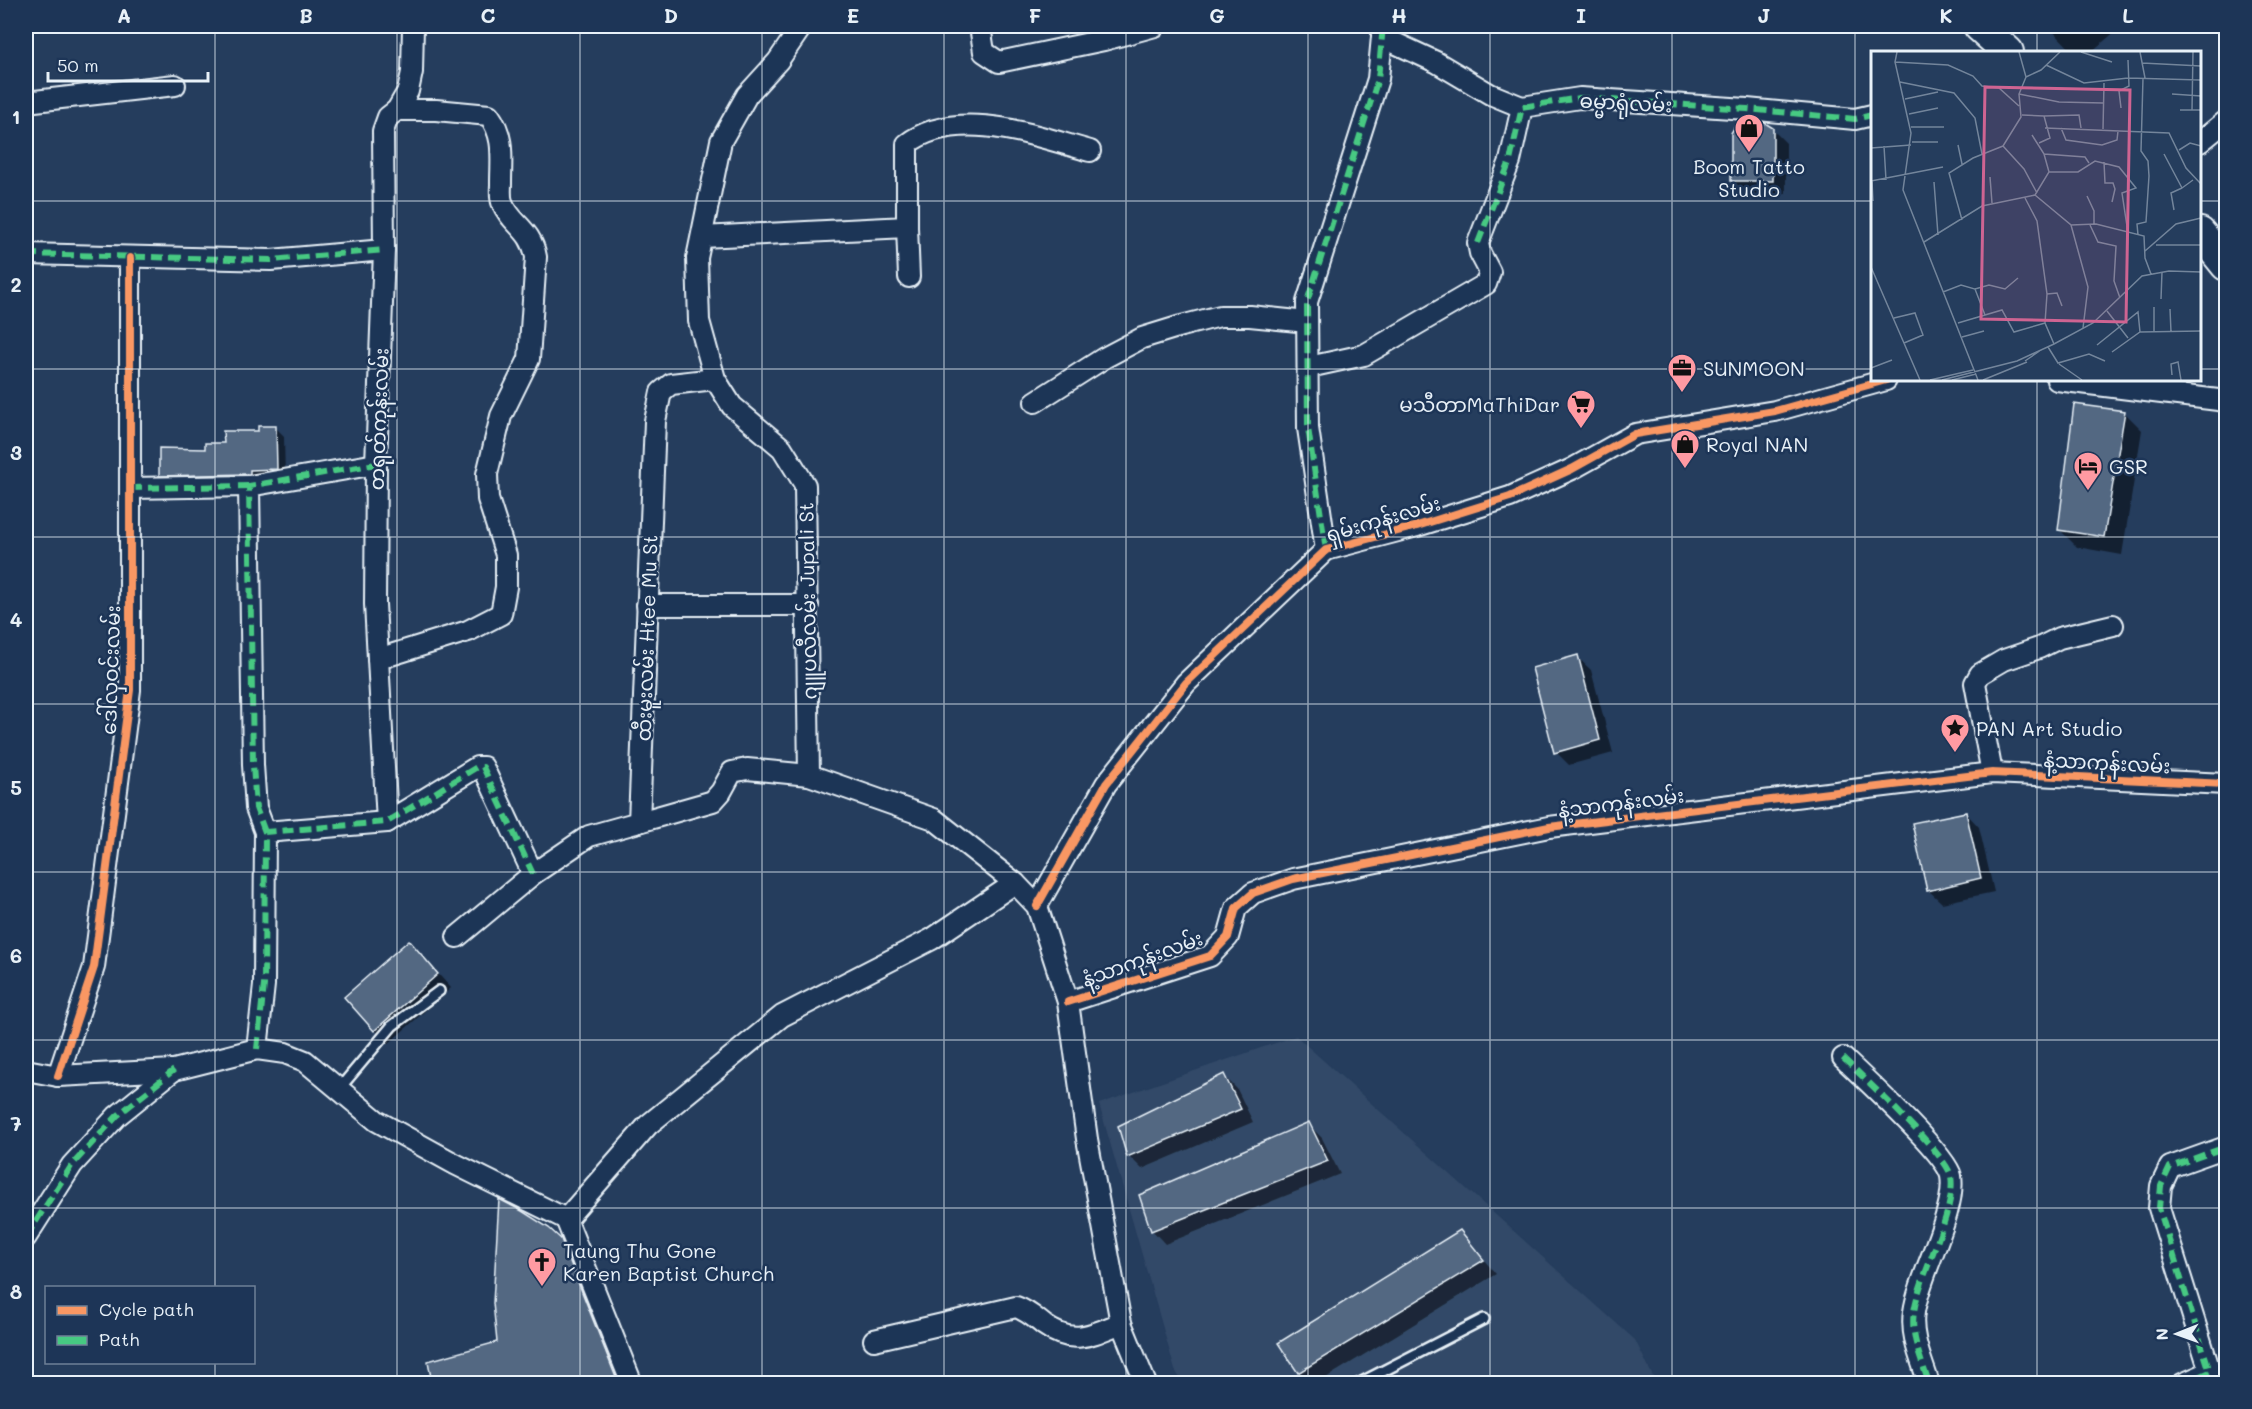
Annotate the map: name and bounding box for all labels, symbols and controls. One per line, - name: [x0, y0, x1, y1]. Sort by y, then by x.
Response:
- text: A: [117, 2, 131, 28]
- text: B: [299, 2, 313, 28]
- text: C: [481, 2, 496, 28]
- text: D: [664, 2, 678, 28]
- text: E: [847, 2, 859, 28]
- text: F: [1029, 2, 1042, 28]
- text: G: [1209, 2, 1225, 28]
- text: H: [1391, 2, 1407, 28]
- text: I: [1576, 2, 1586, 28]
- text: J: [1757, 2, 1771, 28]
- text: K: [1939, 2, 1953, 28]
- text: L: [2122, 2, 2134, 28]
- scale bar: [48, 45, 208, 83]
- inset map: [1871, 51, 2201, 381]
- text: 50 m: [57, 53, 99, 77]
- street label: ဓမ္မာရုံလမ်း: [1579, 87, 1673, 122]
- text: 1: [12, 103, 20, 129]
- shop icon: Boom Tatto Studio: [1733, 112, 1765, 154]
- place label: Boom Tatto Studio: [1693, 153, 1805, 202]
- text: 2: [10, 271, 22, 297]
- street label: တရုတ်ကုန်းလမ်း: [363, 347, 398, 491]
- office icon: SUNMOON: [1666, 352, 1698, 394]
- place label: SUNMOON: [1703, 355, 1805, 381]
- supermarket icon: မသီတာMaThiDar: [1565, 388, 1597, 430]
- place label: မသီတာMaThiDar: [1399, 391, 1560, 417]
- shop icon: Royal NAN: [1669, 428, 1701, 470]
- place label: Royal NAN: [1706, 431, 1808, 457]
- text: 3: [10, 439, 22, 465]
- hotel icon: GSR: [2072, 450, 2104, 492]
- place label: GSR: [2109, 453, 2148, 479]
- street label: ရှမ်းကုန်းလမ်း: [1323, 489, 1445, 552]
- street label: ဂျူပလီလမ်း Jupali St: [792, 502, 826, 700]
- street label: ထီးမူးလမ်း Htee Mu St: [629, 534, 668, 742]
- street label: ဒေါ်လှဝင်းလမ်း: [95, 605, 130, 735]
- text: 4: [10, 606, 23, 632]
- place icon: PAN Art Studio: [1939, 712, 1971, 754]
- place label: PAN Art Studio: [1976, 715, 2122, 741]
- street label: နံ့သာကုန်းလမ်း: [2043, 746, 2171, 783]
- text: 5: [10, 774, 22, 800]
- street label: နံ့သာကုန်းလမ်း: [1556, 781, 1686, 828]
- street label: နံ့သာကုန်းလမ်း: [1078, 924, 1208, 997]
- text: 6: [10, 942, 22, 968]
- text: 7: [10, 1110, 22, 1136]
- place label: Taung Thu Gone Karen Baptist Church: [563, 1237, 774, 1286]
- church icon: Taung Thu Gone Karen Baptist Church: [526, 1246, 558, 1288]
- text: 8: [10, 1278, 22, 1304]
- legend: [45, 1286, 255, 1364]
- text: Cycle path: [99, 1297, 194, 1321]
- north arrow: [2147, 1304, 2207, 1364]
- text: Path: [99, 1327, 139, 1351]
- text: N: [2151, 1328, 2172, 1341]

